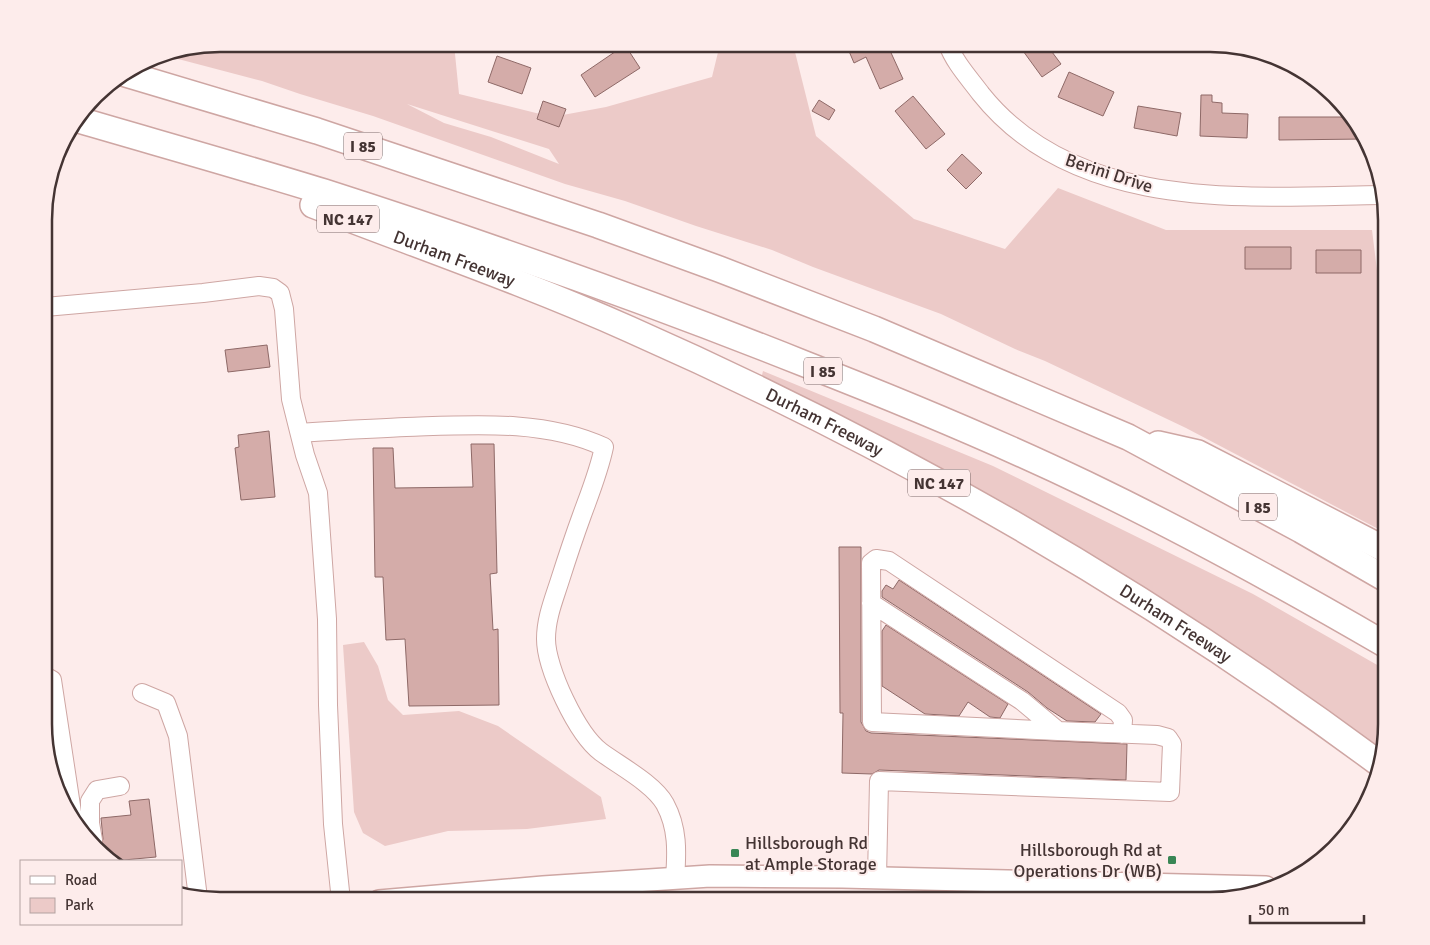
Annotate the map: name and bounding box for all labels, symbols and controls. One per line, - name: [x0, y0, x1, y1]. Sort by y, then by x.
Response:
- road number: I 85: [344, 132, 382, 160]
- street label: Berini Drive: [1062, 149, 1156, 197]
- road number: NC 147: [317, 205, 379, 232]
- street label: Durham Freeway: [390, 225, 519, 292]
- road number: I 85: [804, 358, 842, 384]
- street label: Durham Freeway: [762, 383, 887, 461]
- road number: NC 147: [908, 469, 970, 496]
- road number: I 85: [1239, 494, 1277, 520]
- street label: Durham Freeway: [1116, 579, 1236, 668]
- place label: Hillsborough Rd at Ample Storage: [745, 832, 877, 875]
- place label: Hillsborough Rd at Operations Dr (WB): [1013, 839, 1162, 882]
- marker: Hillsborough Rd at Ample Storage: [729, 847, 741, 859]
- marker: Hillsborough Rd at Operations Dr (WB): [1166, 854, 1178, 866]
- legend: [20, 860, 182, 925]
- text: Road: [65, 871, 97, 889]
- scale bar: [1250, 892, 1364, 924]
- text: Park: [65, 896, 94, 914]
- text: 50 m: [1258, 901, 1289, 919]

